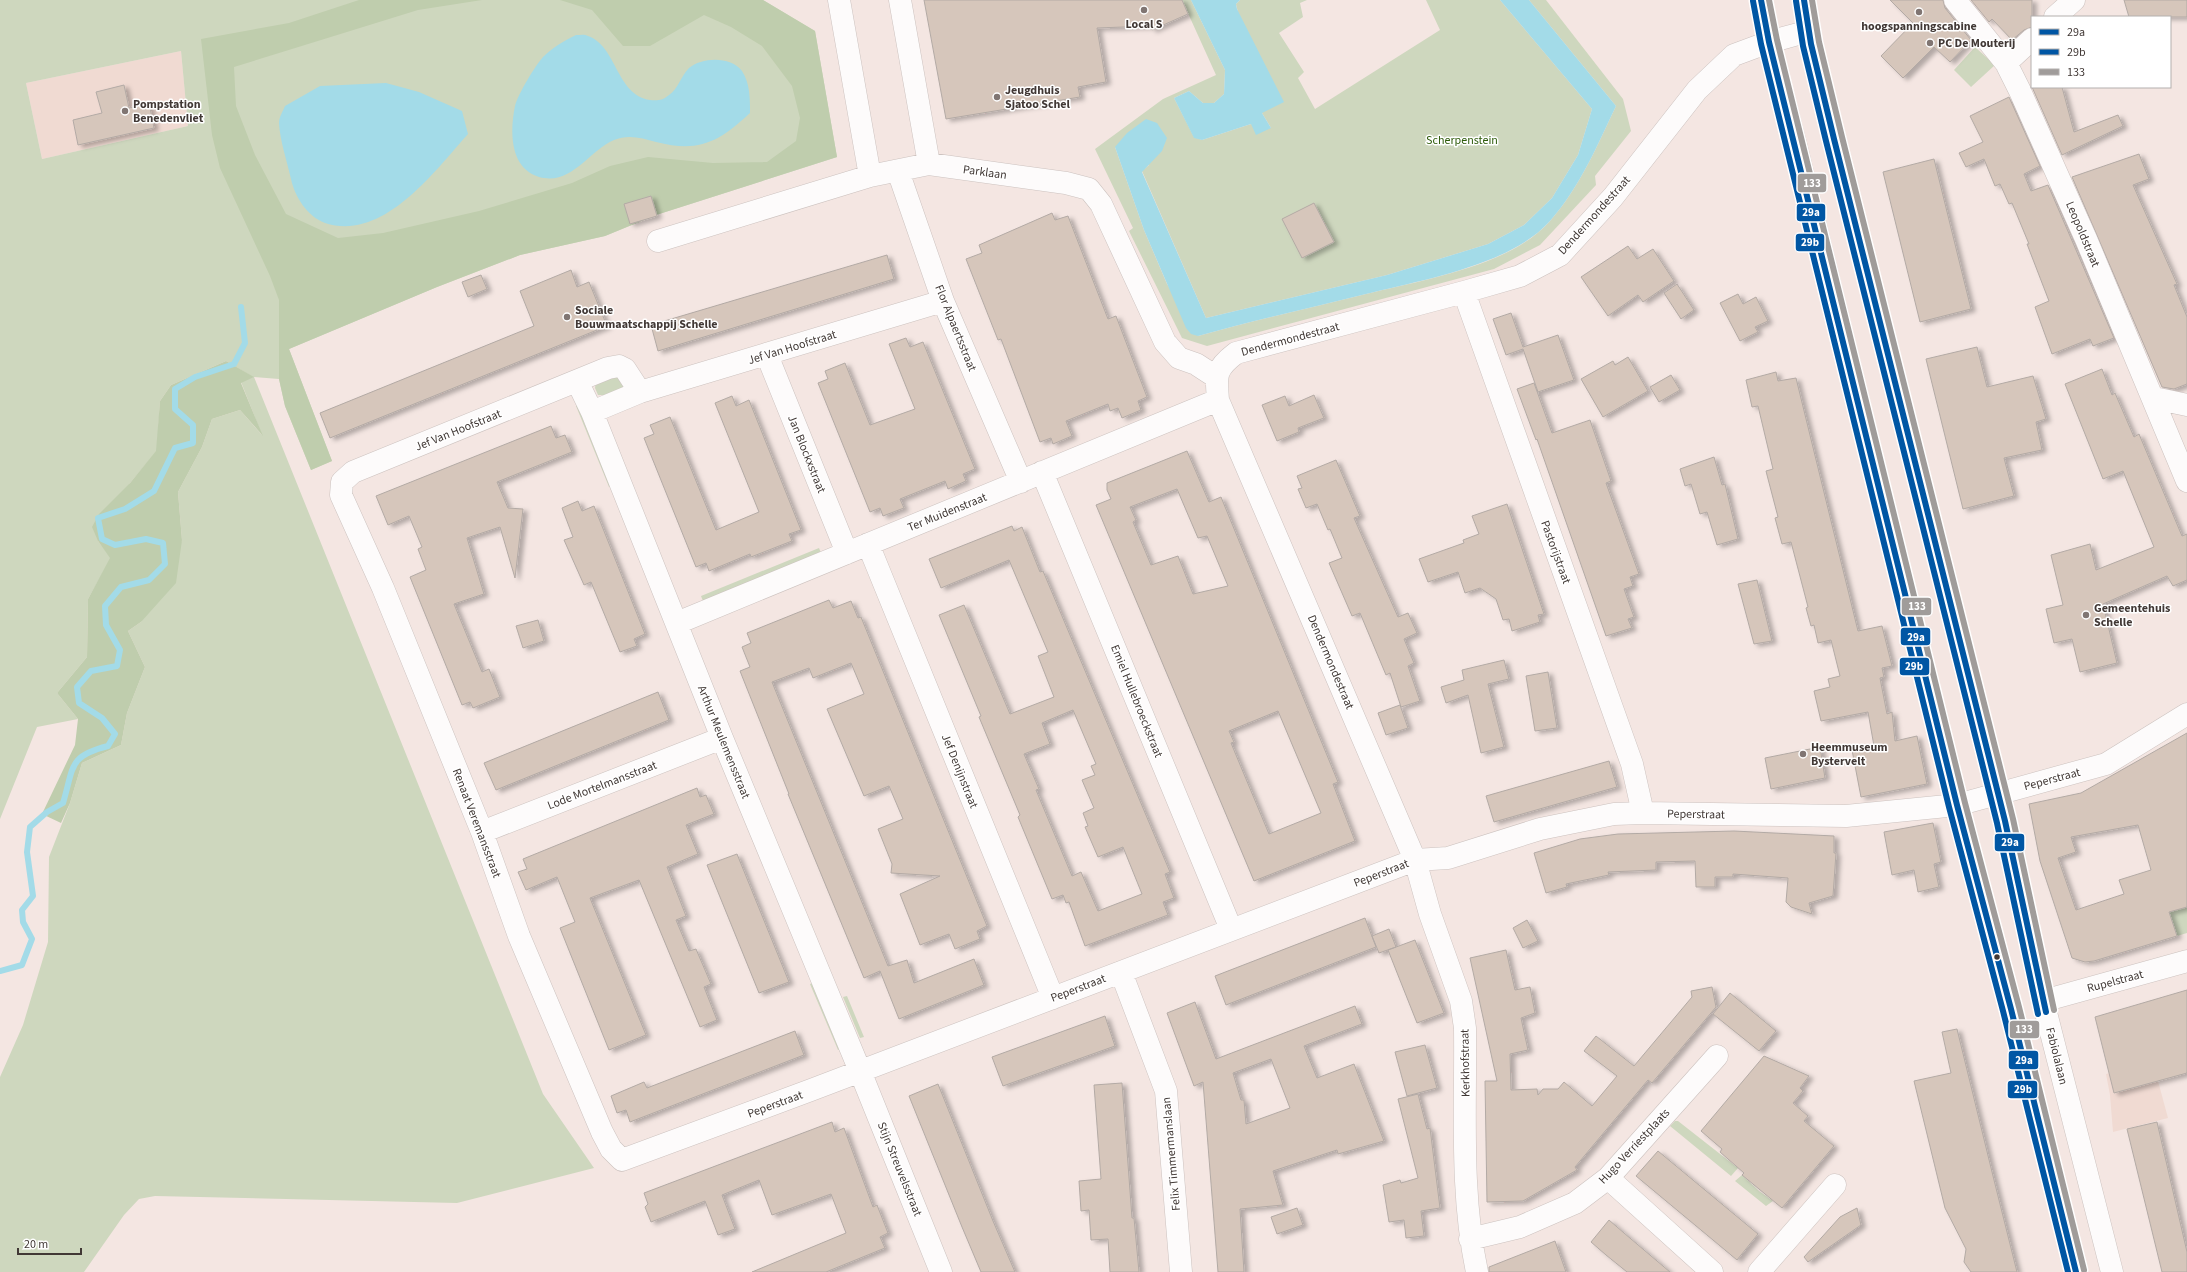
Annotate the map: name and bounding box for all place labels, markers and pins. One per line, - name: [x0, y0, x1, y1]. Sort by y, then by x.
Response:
- marker: Local S: [1139, 5, 1149, 15]
- marker: hoogspanningscabine: [1914, 7, 1924, 17]
- place label: Local S: [1125, 16, 1163, 33]
- place label: hoogspanningscabine: [1861, 18, 1977, 35]
- place label: PC De Mouterij: [1938, 35, 2015, 52]
- marker: PC De Mouterij: [1925, 38, 1935, 48]
- place label: Jeugdhuis Sjatoo Schel: [1005, 82, 1071, 113]
- marker: Jeugdhuis Sjatoo Schel: [992, 92, 1002, 102]
- place label: Pompstation Benedenvliet: [133, 96, 204, 127]
- marker: Pompstation Benedenvliet: [120, 106, 130, 116]
- place label: Sociale Bouwmaatschappij Schelle: [575, 302, 718, 333]
- marker: Sociale Bouwmaatschappij Schelle: [562, 312, 572, 322]
- place label: Gemeentehuis Schelle: [2094, 600, 2170, 631]
- marker: Gemeentehuis Schelle: [2081, 610, 2091, 620]
- place label: Heemmuseum Bystervelt: [1811, 739, 1888, 770]
- marker: Heemmuseum Bystervelt: [1798, 749, 1808, 759]
- unlabelled marker: [1992, 952, 2002, 962]

